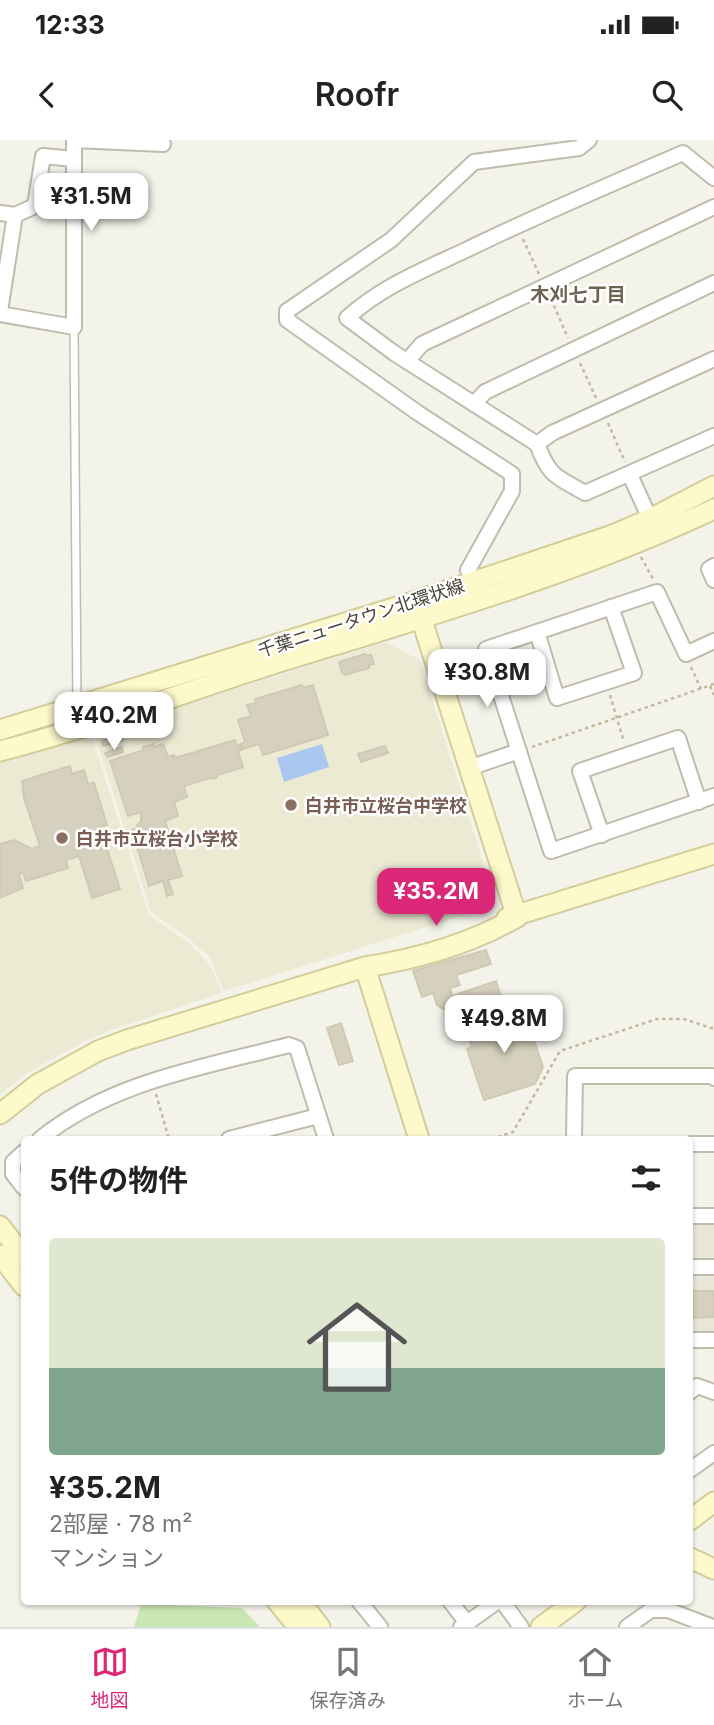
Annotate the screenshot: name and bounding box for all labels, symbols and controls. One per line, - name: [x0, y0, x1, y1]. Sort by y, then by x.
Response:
- text: 12:33: [35, 9, 105, 40]
- text: Roofr: [315, 75, 399, 114]
- icon: back: [28, 76, 66, 114]
- icon: search: [648, 76, 686, 114]
- pin: ¥31.5M: [34, 174, 148, 233]
- text: ¥31.5M: [50, 182, 132, 210]
- district label: 木刈七丁目: [530, 283, 626, 306]
- street label: 千葉ニュータウン北環状線: [255, 575, 467, 661]
- pin: ¥30.8M: [430, 650, 544, 709]
- text: ¥30.8M: [444, 658, 530, 686]
- pin: ¥40.2M: [57, 692, 171, 752]
- text: ¥40.2M: [70, 701, 158, 729]
- place label: 白井市立桜台中学校: [305, 795, 467, 816]
- marker: 白井市立桜台中学校: [283, 797, 299, 813]
- place label: 白井市立桜台小学校: [76, 828, 238, 849]
- marker: 白井市立桜台小学校: [54, 830, 70, 846]
- pin: ¥35.2M: [379, 868, 493, 928]
- text: ¥35.2M: [393, 877, 479, 905]
- pin: ¥49.8M: [447, 996, 561, 1055]
- text: ¥49.8M: [461, 1004, 547, 1032]
- icon: filters: [627, 1159, 665, 1197]
- text: 5件の物件: [49, 1162, 188, 1198]
- icon: home: [294, 1284, 420, 1410]
- text: ¥35.2M: [49, 1469, 161, 1505]
- text: 2部屋 · 78 m²: [49, 1510, 192, 1538]
- text: マンション: [49, 1544, 164, 1572]
- tab: 地図: [91, 1643, 129, 1712]
- tab: 保存済み: [310, 1643, 386, 1712]
- tab: ホーム: [567, 1643, 623, 1712]

